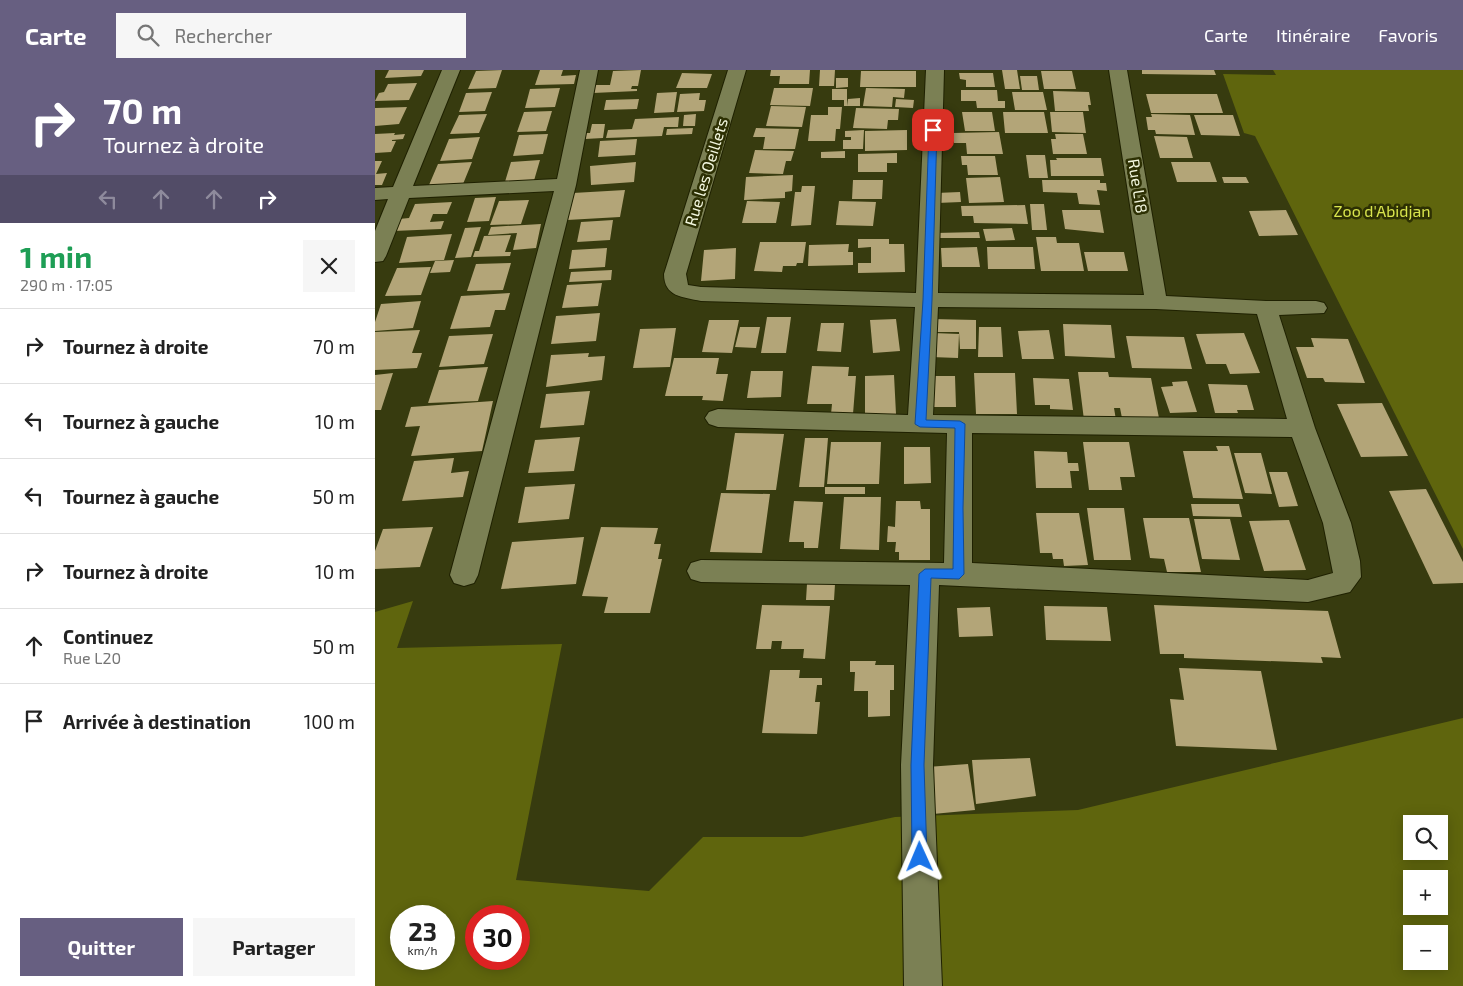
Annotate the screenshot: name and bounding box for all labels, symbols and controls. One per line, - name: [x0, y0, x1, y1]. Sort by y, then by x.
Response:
- search box: [116, 13, 466, 58]
- text: Carte: [25, 21, 86, 50]
- icon: search: [134, 21, 162, 49]
- text: Rechercher: [174, 24, 272, 47]
- text: Carte: [1204, 24, 1248, 46]
- text: Itinéraire: [1276, 24, 1350, 46]
- text: Favoris: [1378, 24, 1438, 46]
- text: 70 m: [103, 89, 182, 131]
- icon: right: [20, 90, 85, 155]
- pin: [912, 109, 954, 151]
- street label: Rue les Oeillets: [680, 116, 731, 228]
- icon: arrive: [919, 116, 947, 144]
- text: Tournez à droite: [103, 131, 264, 157]
- street label: Rue L18: [1125, 157, 1152, 214]
- icon: left: [94, 185, 122, 213]
- icon: ahead: [147, 185, 175, 213]
- icon: ahead: [200, 185, 228, 213]
- icon: right: [253, 185, 281, 213]
- park label: Zoo d'Abidjan: [1333, 201, 1431, 221]
- text: 1 min: [20, 238, 92, 274]
- button: close: [303, 240, 355, 292]
- text: 290 m · 17:05: [20, 275, 113, 294]
- icon: right: [20, 332, 48, 360]
- text: Tournez à droite: [63, 335, 209, 358]
- text: 70 m: [313, 335, 355, 358]
- icon: left: [20, 407, 48, 435]
- text: Tournez à gauche: [63, 410, 219, 433]
- text: 10 m: [315, 410, 355, 433]
- icon: left: [20, 482, 48, 510]
- text: Tournez à gauche: [63, 485, 219, 508]
- text: 50 m: [312, 485, 355, 508]
- icon: right: [20, 557, 48, 585]
- text: Tournez à droite: [63, 560, 209, 583]
- text: 10 m: [315, 560, 355, 583]
- text: Continuez: [63, 625, 153, 648]
- icon: ahead: [20, 632, 48, 660]
- text: 50 m: [312, 635, 355, 658]
- text: Rue L20: [63, 648, 121, 667]
- icon: arrive: [20, 707, 48, 735]
- text: Arrivée à destination: [63, 710, 251, 733]
- text: 100 m: [304, 710, 355, 733]
- map controls: [1403, 815, 1448, 970]
- button: search: [1403, 815, 1448, 860]
- position arrow: [893, 830, 945, 882]
- button: +: [1403, 870, 1448, 915]
- speed limit sign: 30: [465, 905, 530, 970]
- text: 23: [408, 916, 437, 946]
- button: Quitter: [20, 918, 183, 976]
- button: Partager: [193, 918, 355, 976]
- button: −: [1403, 925, 1448, 970]
- text: km/h: [408, 943, 437, 957]

